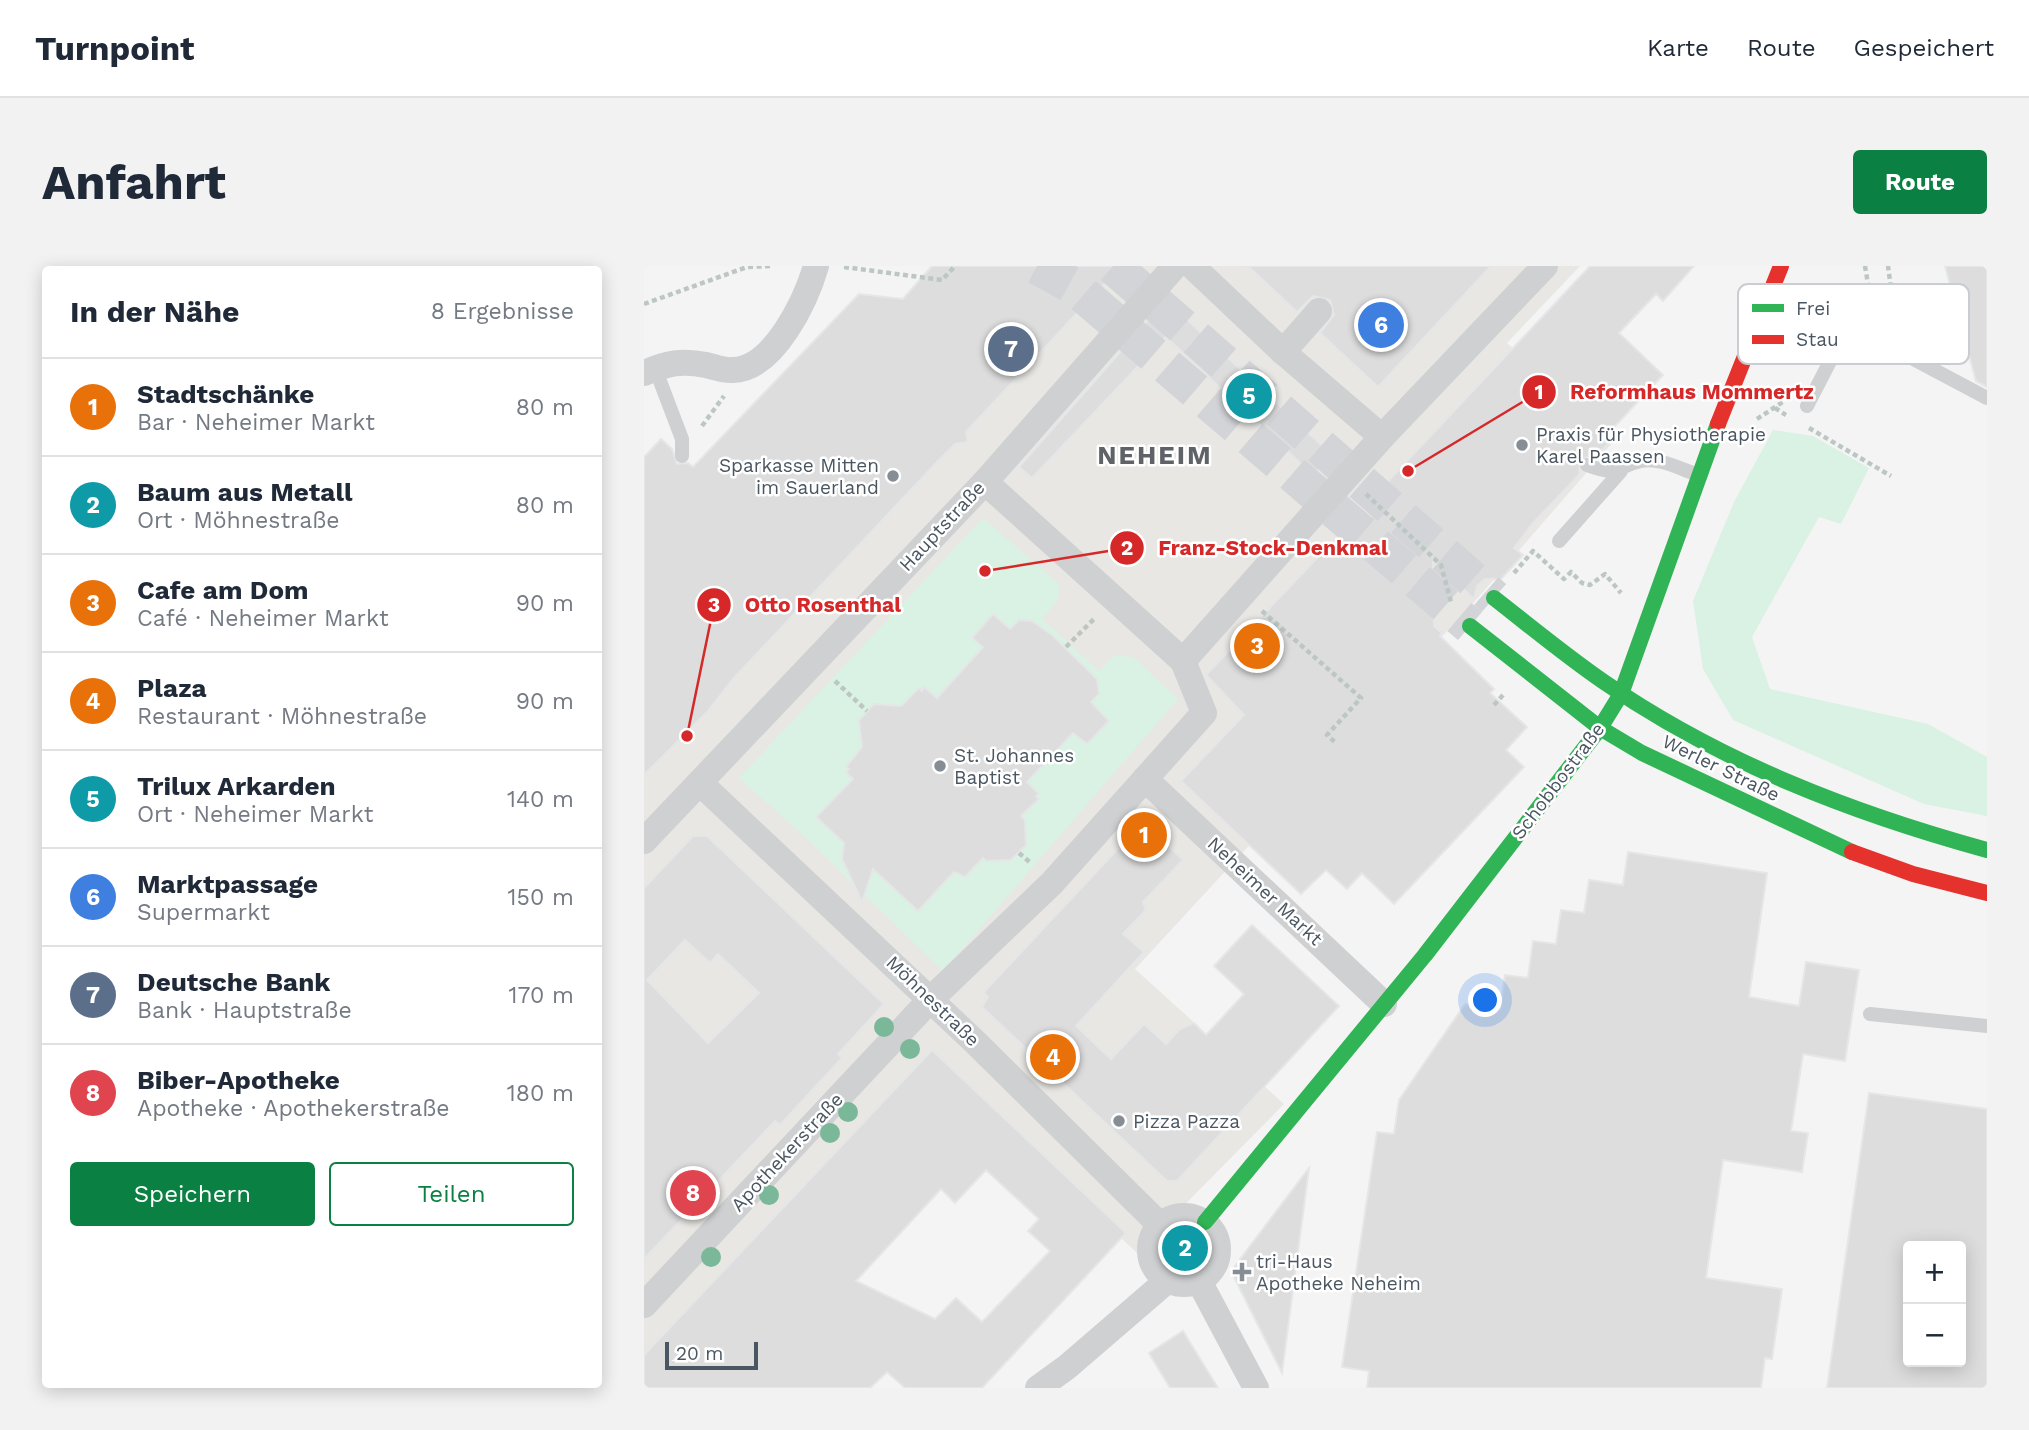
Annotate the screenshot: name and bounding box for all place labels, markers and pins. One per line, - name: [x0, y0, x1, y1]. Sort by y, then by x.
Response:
- pin: 6: [1358, 299, 1404, 351]
- pin: 7: [988, 323, 1034, 375]
- pin: 5: [1226, 370, 1272, 422]
- callout: Reformhaus Mommertz: [1521, 371, 1828, 413]
- place label: Praxis für Physiotherapie Karel Paassen: [1536, 423, 1766, 468]
- marker: Praxis für Physiotherapie Karel Paassen: [1514, 437, 1530, 453]
- place label: Sparkasse Mitten im Sauerland: [719, 454, 879, 499]
- marker: Sparkasse Mitten im Sauerland: [885, 468, 901, 484]
- callout: Franz-Stock-Denkmal: [1110, 527, 1402, 569]
- callout: Otto Rosenthal: [696, 584, 916, 626]
- pin: 3: [1234, 620, 1280, 672]
- place label: St. Johannes Baptist: [954, 744, 1074, 789]
- marker: St. Johannes Baptist: [932, 758, 948, 774]
- pin: 1: [1121, 809, 1167, 861]
- pin: 4: [1030, 1031, 1076, 1083]
- place label: Pizza Pazza: [1133, 1110, 1240, 1133]
- marker: Pizza Pazza: [1111, 1113, 1127, 1129]
- pin: 8: [670, 1167, 716, 1219]
- pin: 2: [1162, 1222, 1208, 1274]
- place label: tri-Haus Apotheke Neheim: [1256, 1250, 1421, 1295]
- marker: tri-Haus Apotheke Neheim: [1234, 1264, 1250, 1280]

